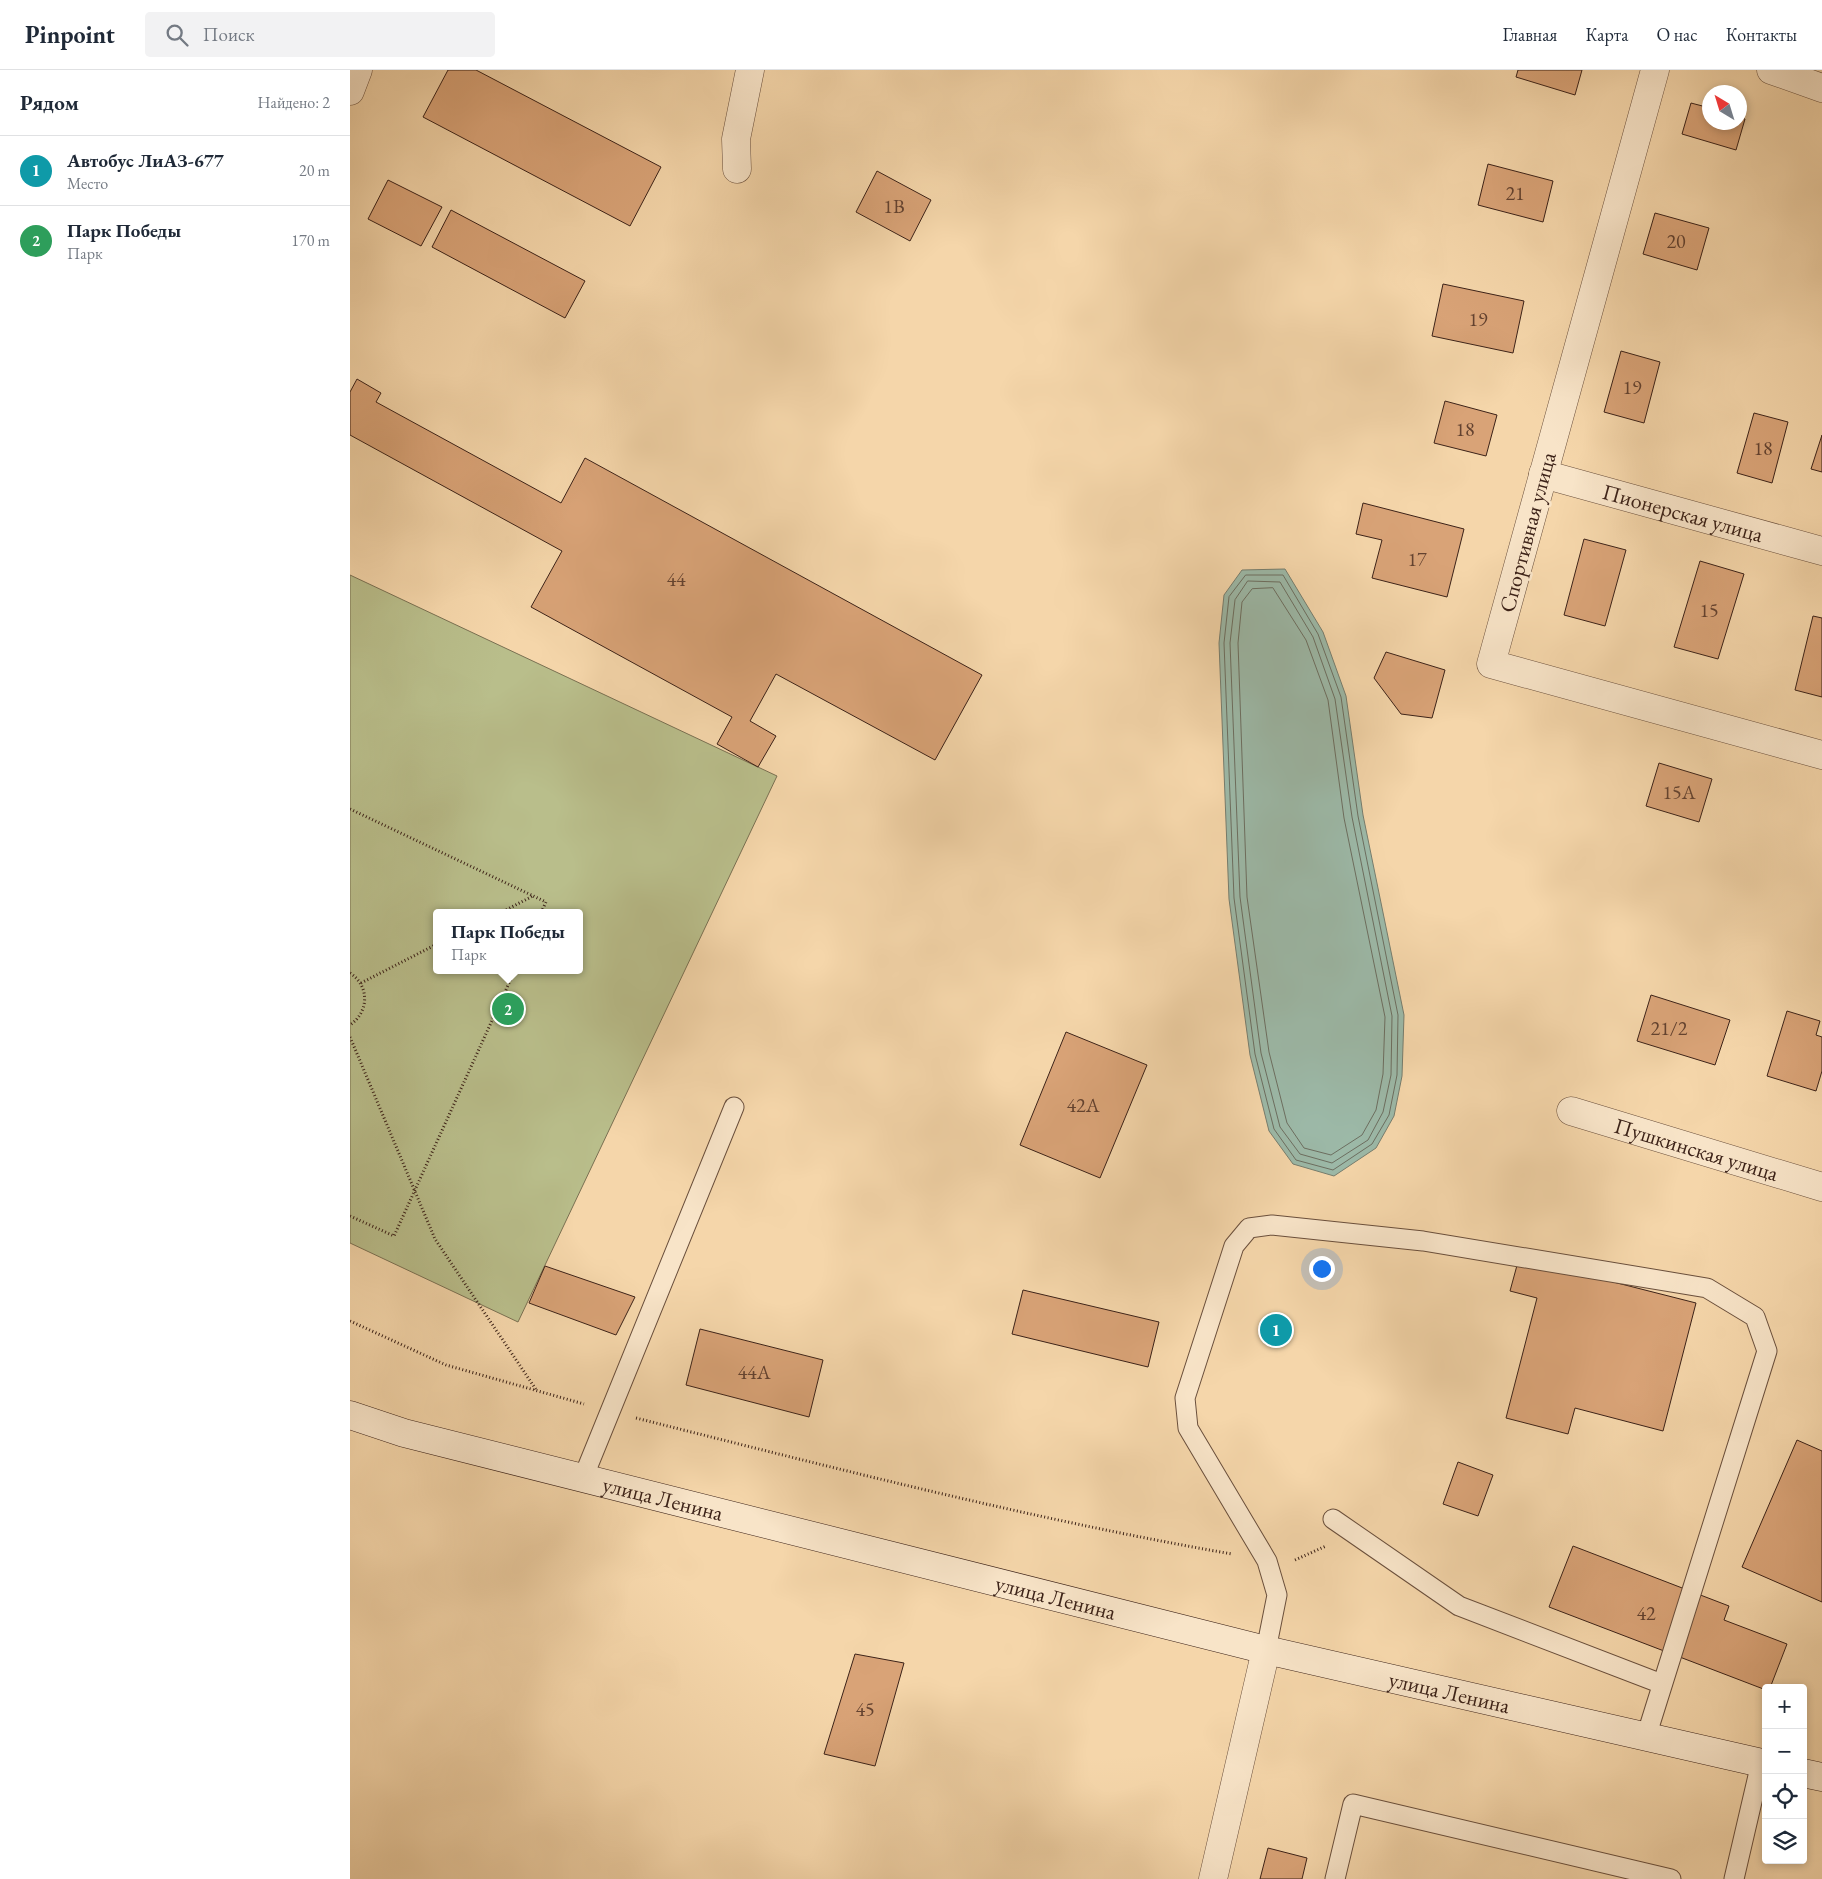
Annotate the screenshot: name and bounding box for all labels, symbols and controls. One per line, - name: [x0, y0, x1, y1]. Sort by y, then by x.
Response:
- search box: [145, 12, 495, 57]
- text: Pinpoint: [25, 19, 115, 50]
- icon: search: [163, 21, 191, 49]
- text: Поиск: [203, 22, 255, 47]
- text: Главная: [1503, 23, 1557, 46]
- text: Карта: [1585, 23, 1628, 46]
- text: О нас: [1656, 23, 1698, 46]
- text: Контакты: [1726, 23, 1797, 46]
- north arrow: [1702, 85, 1747, 130]
- text: Рядом: [20, 89, 79, 116]
- text: Найдено: 2: [258, 92, 330, 113]
- text: Автобус ЛиАЗ-677: [67, 148, 224, 173]
- text: 1: [32, 160, 40, 181]
- text: 20 m: [299, 160, 330, 181]
- text: Место: [67, 173, 108, 194]
- house number: 21: [1505, 180, 1525, 206]
- house number: 1В: [883, 193, 905, 219]
- text: Парк Победы: [67, 218, 181, 243]
- house number: 20: [1666, 228, 1686, 254]
- text: 2: [32, 230, 40, 251]
- text: 170 m: [291, 230, 330, 251]
- text: Парк: [67, 243, 103, 264]
- house number: 19: [1468, 306, 1488, 332]
- house number: 19: [1622, 374, 1642, 400]
- house number: 18: [1455, 416, 1475, 442]
- house number: 18: [1753, 435, 1773, 461]
- street label: Спортивная улица: [1492, 449, 1563, 615]
- street label: Пионерская улица: [1599, 477, 1766, 549]
- house number: 17: [1407, 546, 1427, 572]
- house number: 44: [666, 566, 686, 592]
- house number: 15: [1699, 597, 1719, 623]
- house number: 15А: [1662, 779, 1696, 805]
- popup: [433, 909, 583, 974]
- text: Парк Победы: [451, 919, 565, 944]
- text: Парк: [451, 944, 487, 965]
- pin: 2: [492, 990, 524, 1028]
- house number: 21/2: [1651, 1015, 1688, 1041]
- house number: 42А: [1066, 1092, 1100, 1118]
- street label: Пушкинская улица: [1611, 1111, 1782, 1188]
- your location: [1309, 1256, 1335, 1282]
- pin: 1: [1260, 1311, 1292, 1349]
- house number: 44А: [737, 1359, 771, 1385]
- street label: улица Ленина: [600, 1470, 726, 1528]
- street label: улица Ленина: [992, 1568, 1119, 1627]
- house number: 42: [1636, 1600, 1656, 1626]
- street label: улица Ленина: [1386, 1664, 1513, 1720]
- map controls: [1762, 1684, 1807, 1864]
- button: +: [1762, 1684, 1807, 1729]
- house number: 45: [855, 1696, 875, 1722]
- button: −: [1762, 1729, 1807, 1774]
- button: locate: [1762, 1774, 1807, 1819]
- button: layers: [1762, 1819, 1807, 1864]

